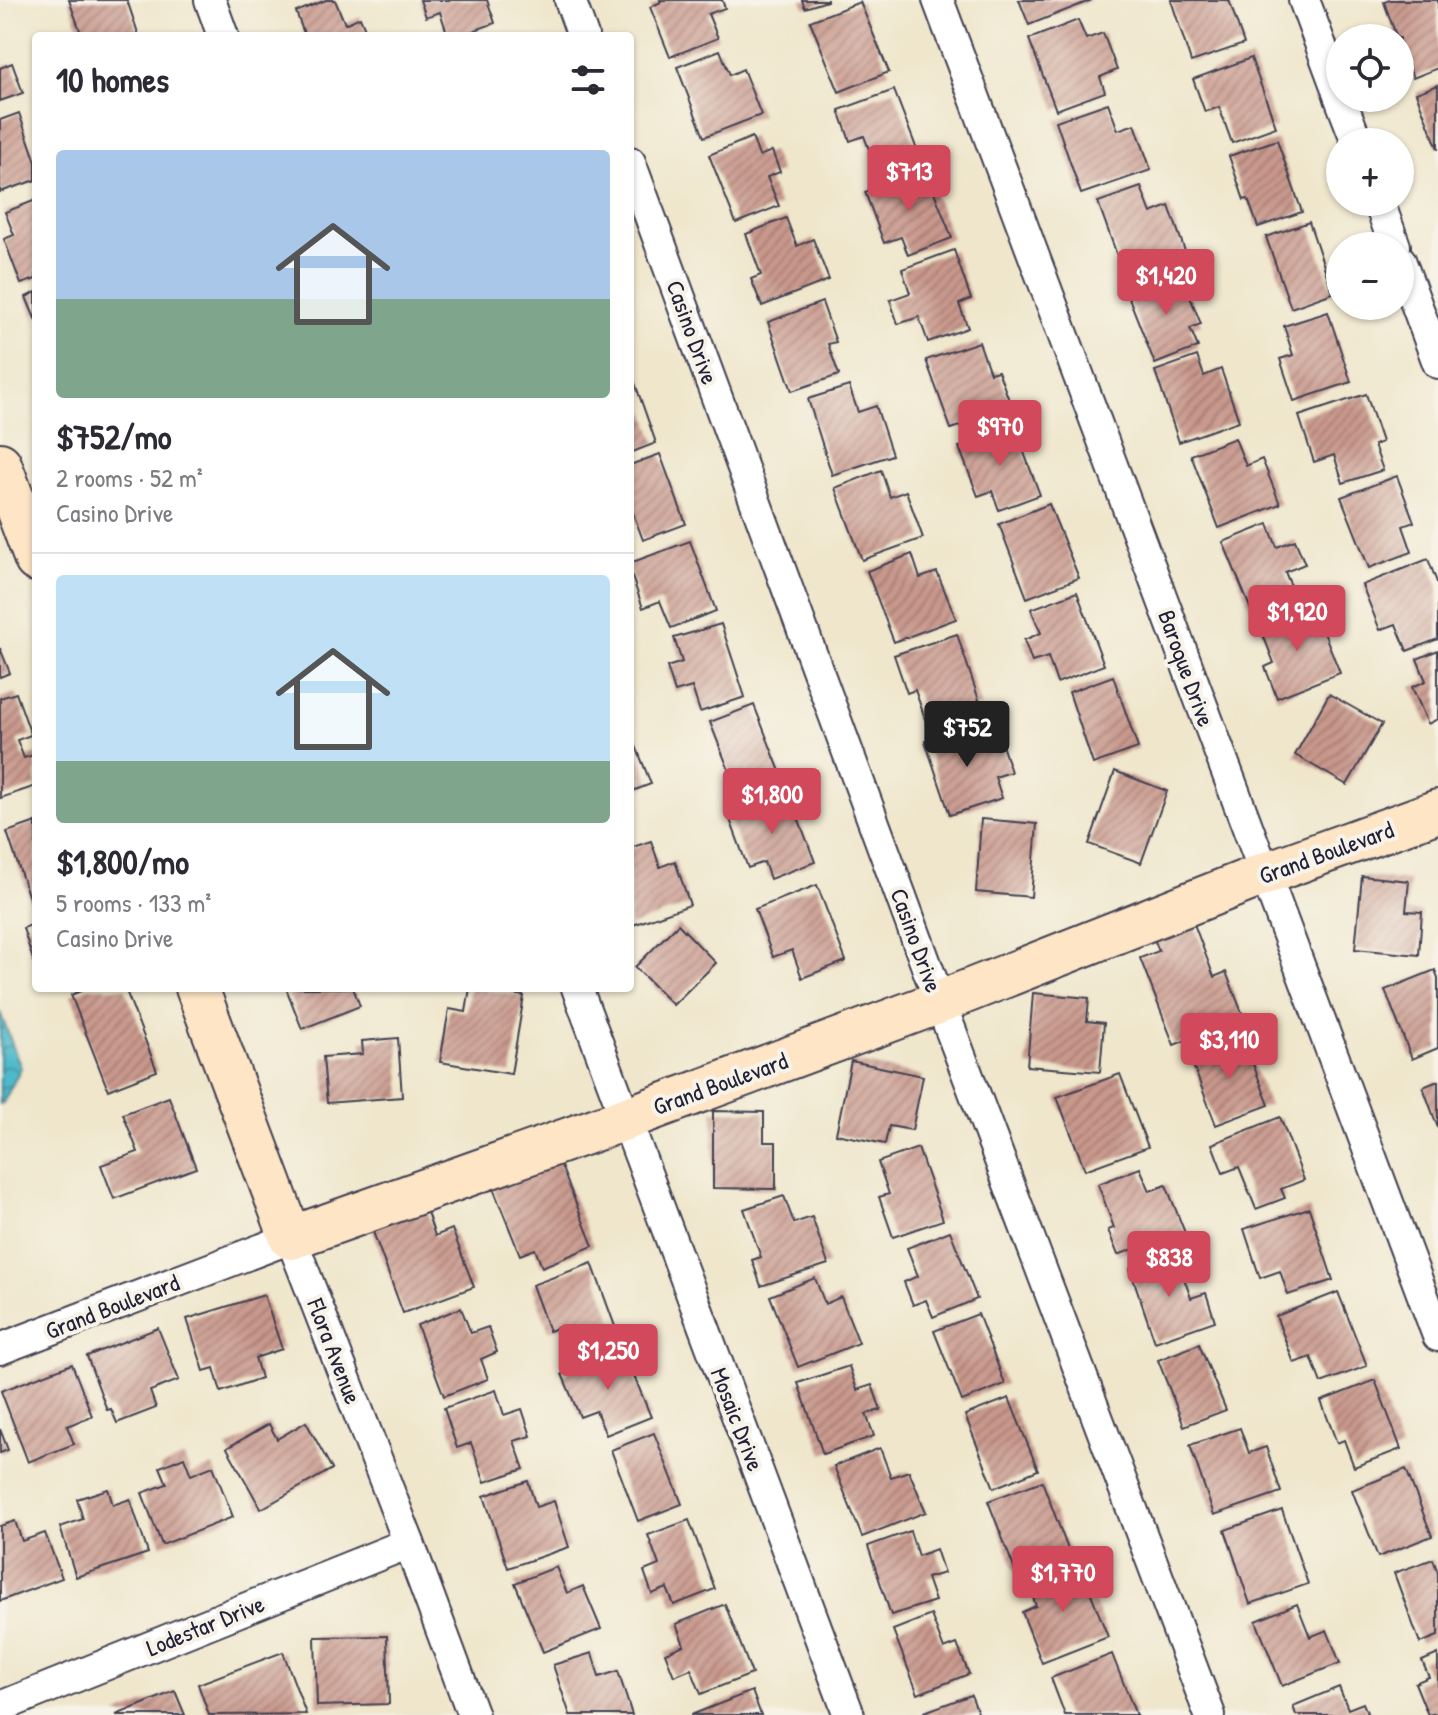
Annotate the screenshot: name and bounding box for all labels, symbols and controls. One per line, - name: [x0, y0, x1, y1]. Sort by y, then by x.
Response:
- map controls: [1326, 24, 1414, 320]
- button: locate: [1326, 24, 1414, 112]
- text: 10 homes: [56, 57, 169, 103]
- icon: filters: [566, 58, 610, 102]
- button: +: [1326, 128, 1414, 216]
- pin: $713: [862, 145, 956, 213]
- text: $713: [885, 153, 933, 188]
- icon: home: [261, 202, 405, 346]
- button: −: [1326, 232, 1414, 320]
- pin: $1,420: [1101, 249, 1231, 317]
- text: $1,420: [1135, 257, 1197, 292]
- street label: Casino Drive: [659, 276, 727, 389]
- pin: $970: [953, 400, 1047, 468]
- text: $970: [976, 408, 1024, 443]
- text: $752/mo: [56, 414, 172, 460]
- text: 2 rooms · 52 m²: [56, 460, 203, 495]
- text: Casino Drive: [56, 495, 173, 530]
- pin: $1,920: [1232, 585, 1362, 653]
- text: $1,920: [1266, 593, 1328, 628]
- street label: Baroque Drive: [1151, 605, 1223, 731]
- icon: home: [261, 627, 405, 771]
- pin: $752: [920, 701, 1014, 769]
- text: $752: [942, 709, 992, 744]
- pin: $1,800: [707, 768, 837, 836]
- text: $1,800: [741, 776, 803, 811]
- street label: Grand Boulevard: [1254, 813, 1398, 891]
- text: $1,800/mo: [56, 839, 189, 885]
- street label: Casino Drive: [883, 884, 951, 997]
- text: 5 rooms · 133 m²: [56, 885, 211, 920]
- text: Casino Drive: [56, 920, 173, 955]
- pin: $3,110: [1164, 1013, 1294, 1081]
- text: $3,110: [1199, 1021, 1259, 1056]
- street label: Grand Boulevard: [648, 1044, 792, 1122]
- pin: $838: [1122, 1231, 1216, 1299]
- text: $838: [1145, 1239, 1193, 1274]
- street label: Grand Boulevard: [40, 1266, 184, 1346]
- street label: Flora Avenue: [300, 1293, 370, 1409]
- pin: $1,250: [543, 1324, 673, 1392]
- text: $1,250: [577, 1332, 639, 1367]
- street label: Mosaic Drive: [704, 1363, 772, 1476]
- pin: $1,770: [998, 1546, 1128, 1614]
- text: $1,770: [1030, 1554, 1096, 1589]
- street label: Lodestar Drive: [141, 1587, 269, 1663]

